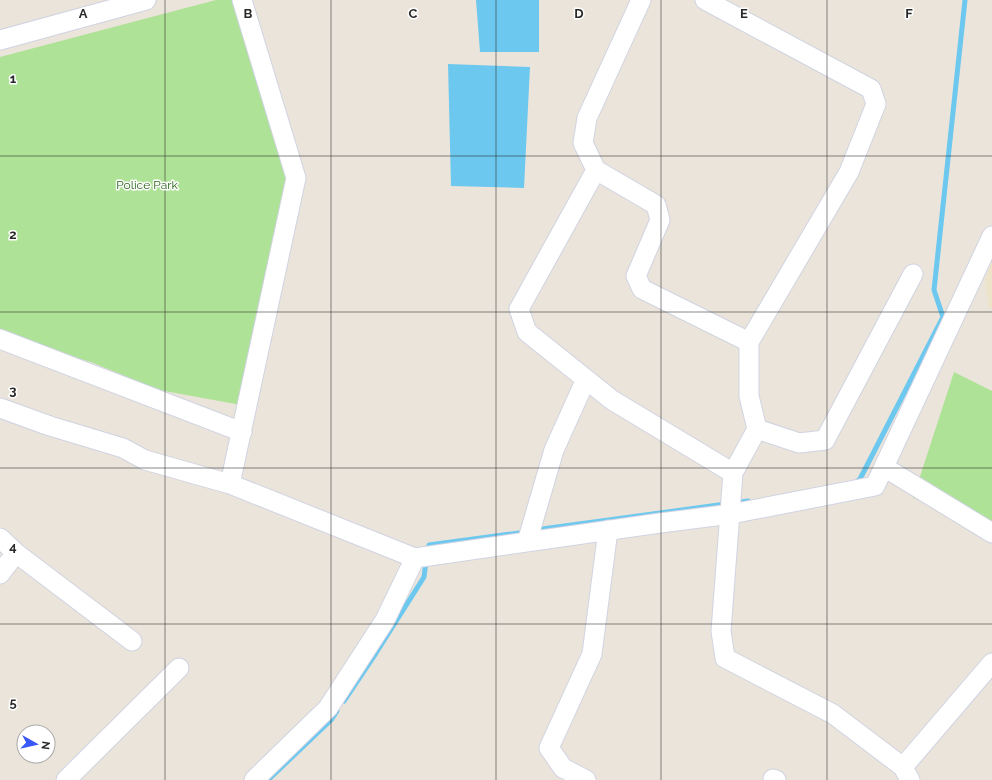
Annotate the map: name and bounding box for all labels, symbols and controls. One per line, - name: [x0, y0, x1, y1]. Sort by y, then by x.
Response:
- text: A: [79, 6, 88, 21]
- text: B: [244, 6, 253, 21]
- text: C: [409, 6, 418, 21]
- text: D: [574, 6, 584, 21]
- text: E: [740, 6, 748, 21]
- text: F: [905, 6, 913, 21]
- text: 1: [10, 71, 17, 86]
- park label: Police Park: [116, 178, 178, 192]
- text: 2: [9, 227, 17, 242]
- text: 3: [9, 383, 17, 398]
- text: 4: [9, 539, 17, 554]
- text: 5: [9, 695, 17, 710]
- north arrow: [16, 724, 56, 764]
- text: N: [38, 740, 52, 750]

